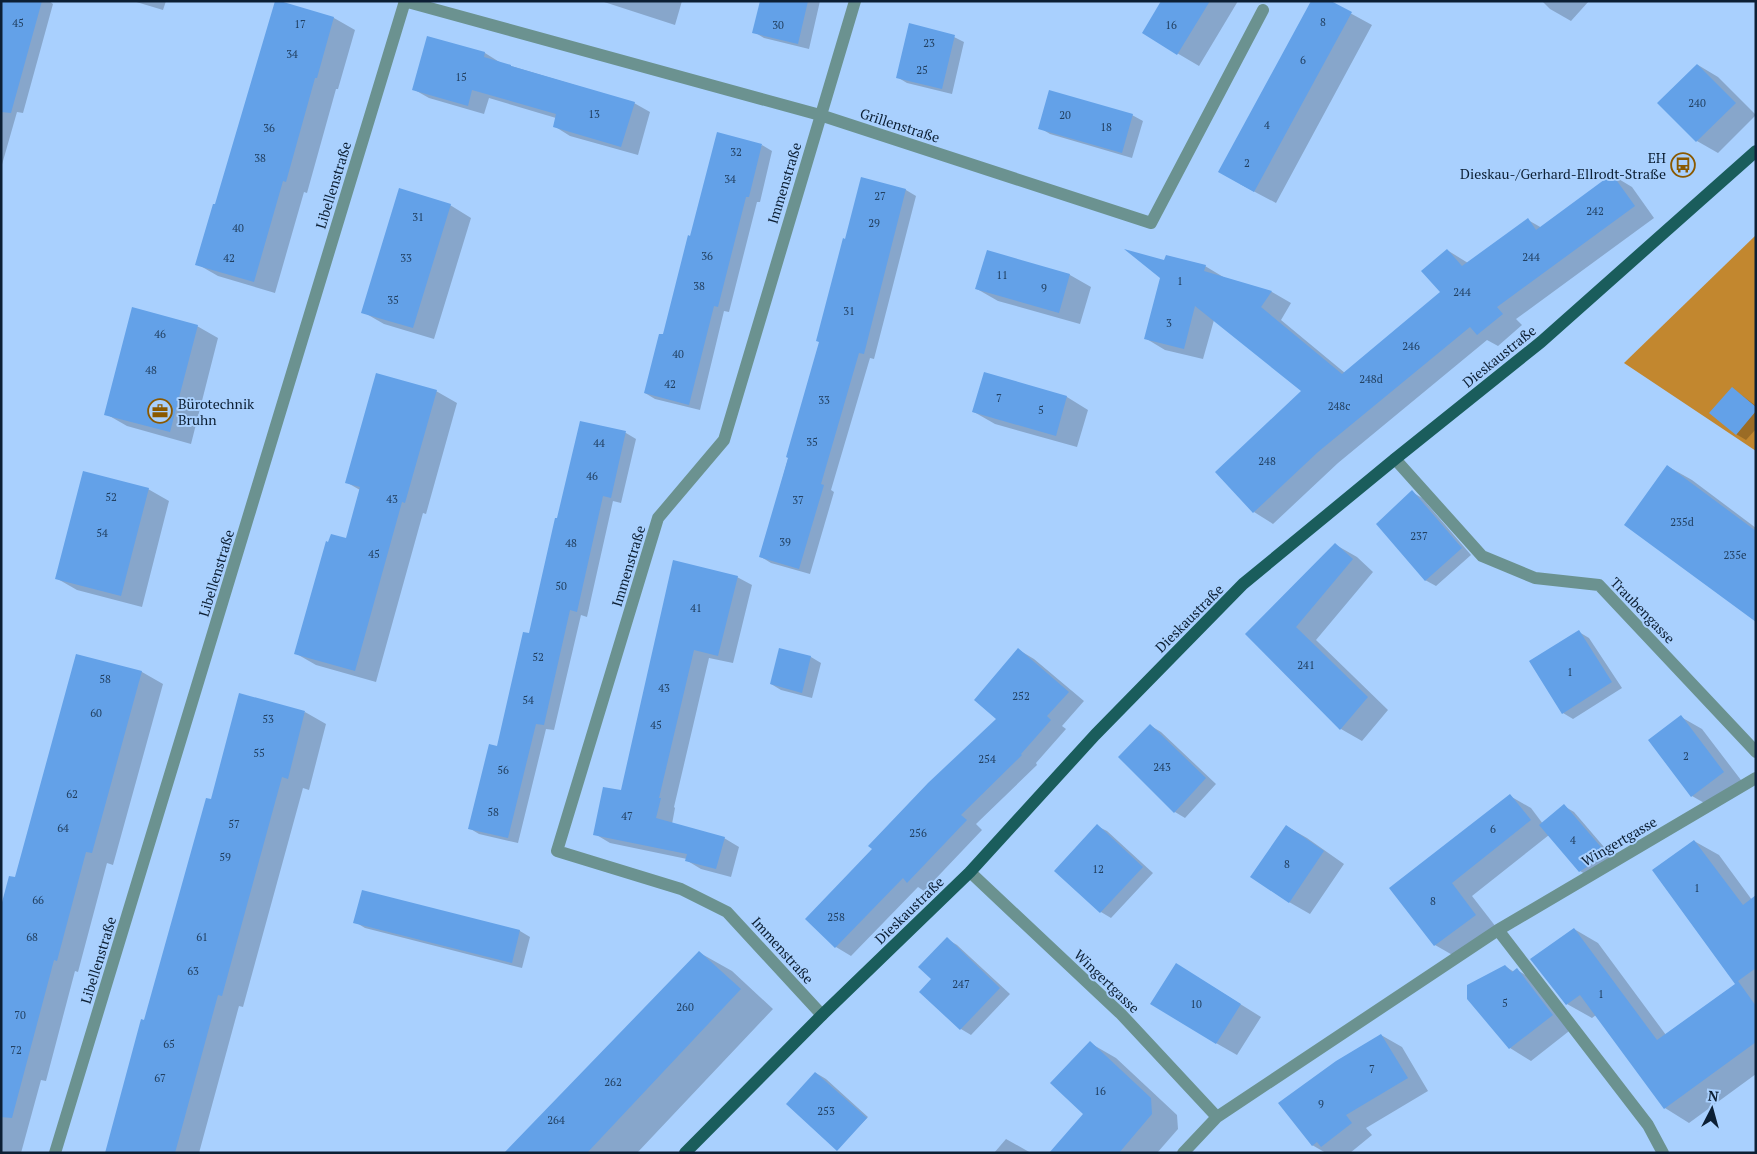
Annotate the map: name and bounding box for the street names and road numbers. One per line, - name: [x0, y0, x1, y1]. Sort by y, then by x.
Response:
- street label: Grillenstraße: [858, 103, 942, 147]
- street label: Libellenstraße: [311, 139, 355, 231]
- street label: Immenstraße: [763, 140, 805, 226]
- street label: Dieskaustraße: [1458, 321, 1540, 391]
- street label: Immenstraße: [607, 523, 649, 609]
- street label: Libellenstraße: [194, 527, 238, 619]
- street label: Traubengasse: [1607, 573, 1679, 647]
- street label: Dieskaustraße: [1151, 580, 1227, 656]
- street label: Wingertgasse: [1578, 812, 1660, 870]
- street label: Dieskaustraße: [870, 872, 948, 948]
- street label: Immenstraße: [748, 912, 818, 988]
- street label: Libellenstraße: [76, 914, 120, 1006]
- street label: Wingertgasse: [1070, 945, 1144, 1017]

